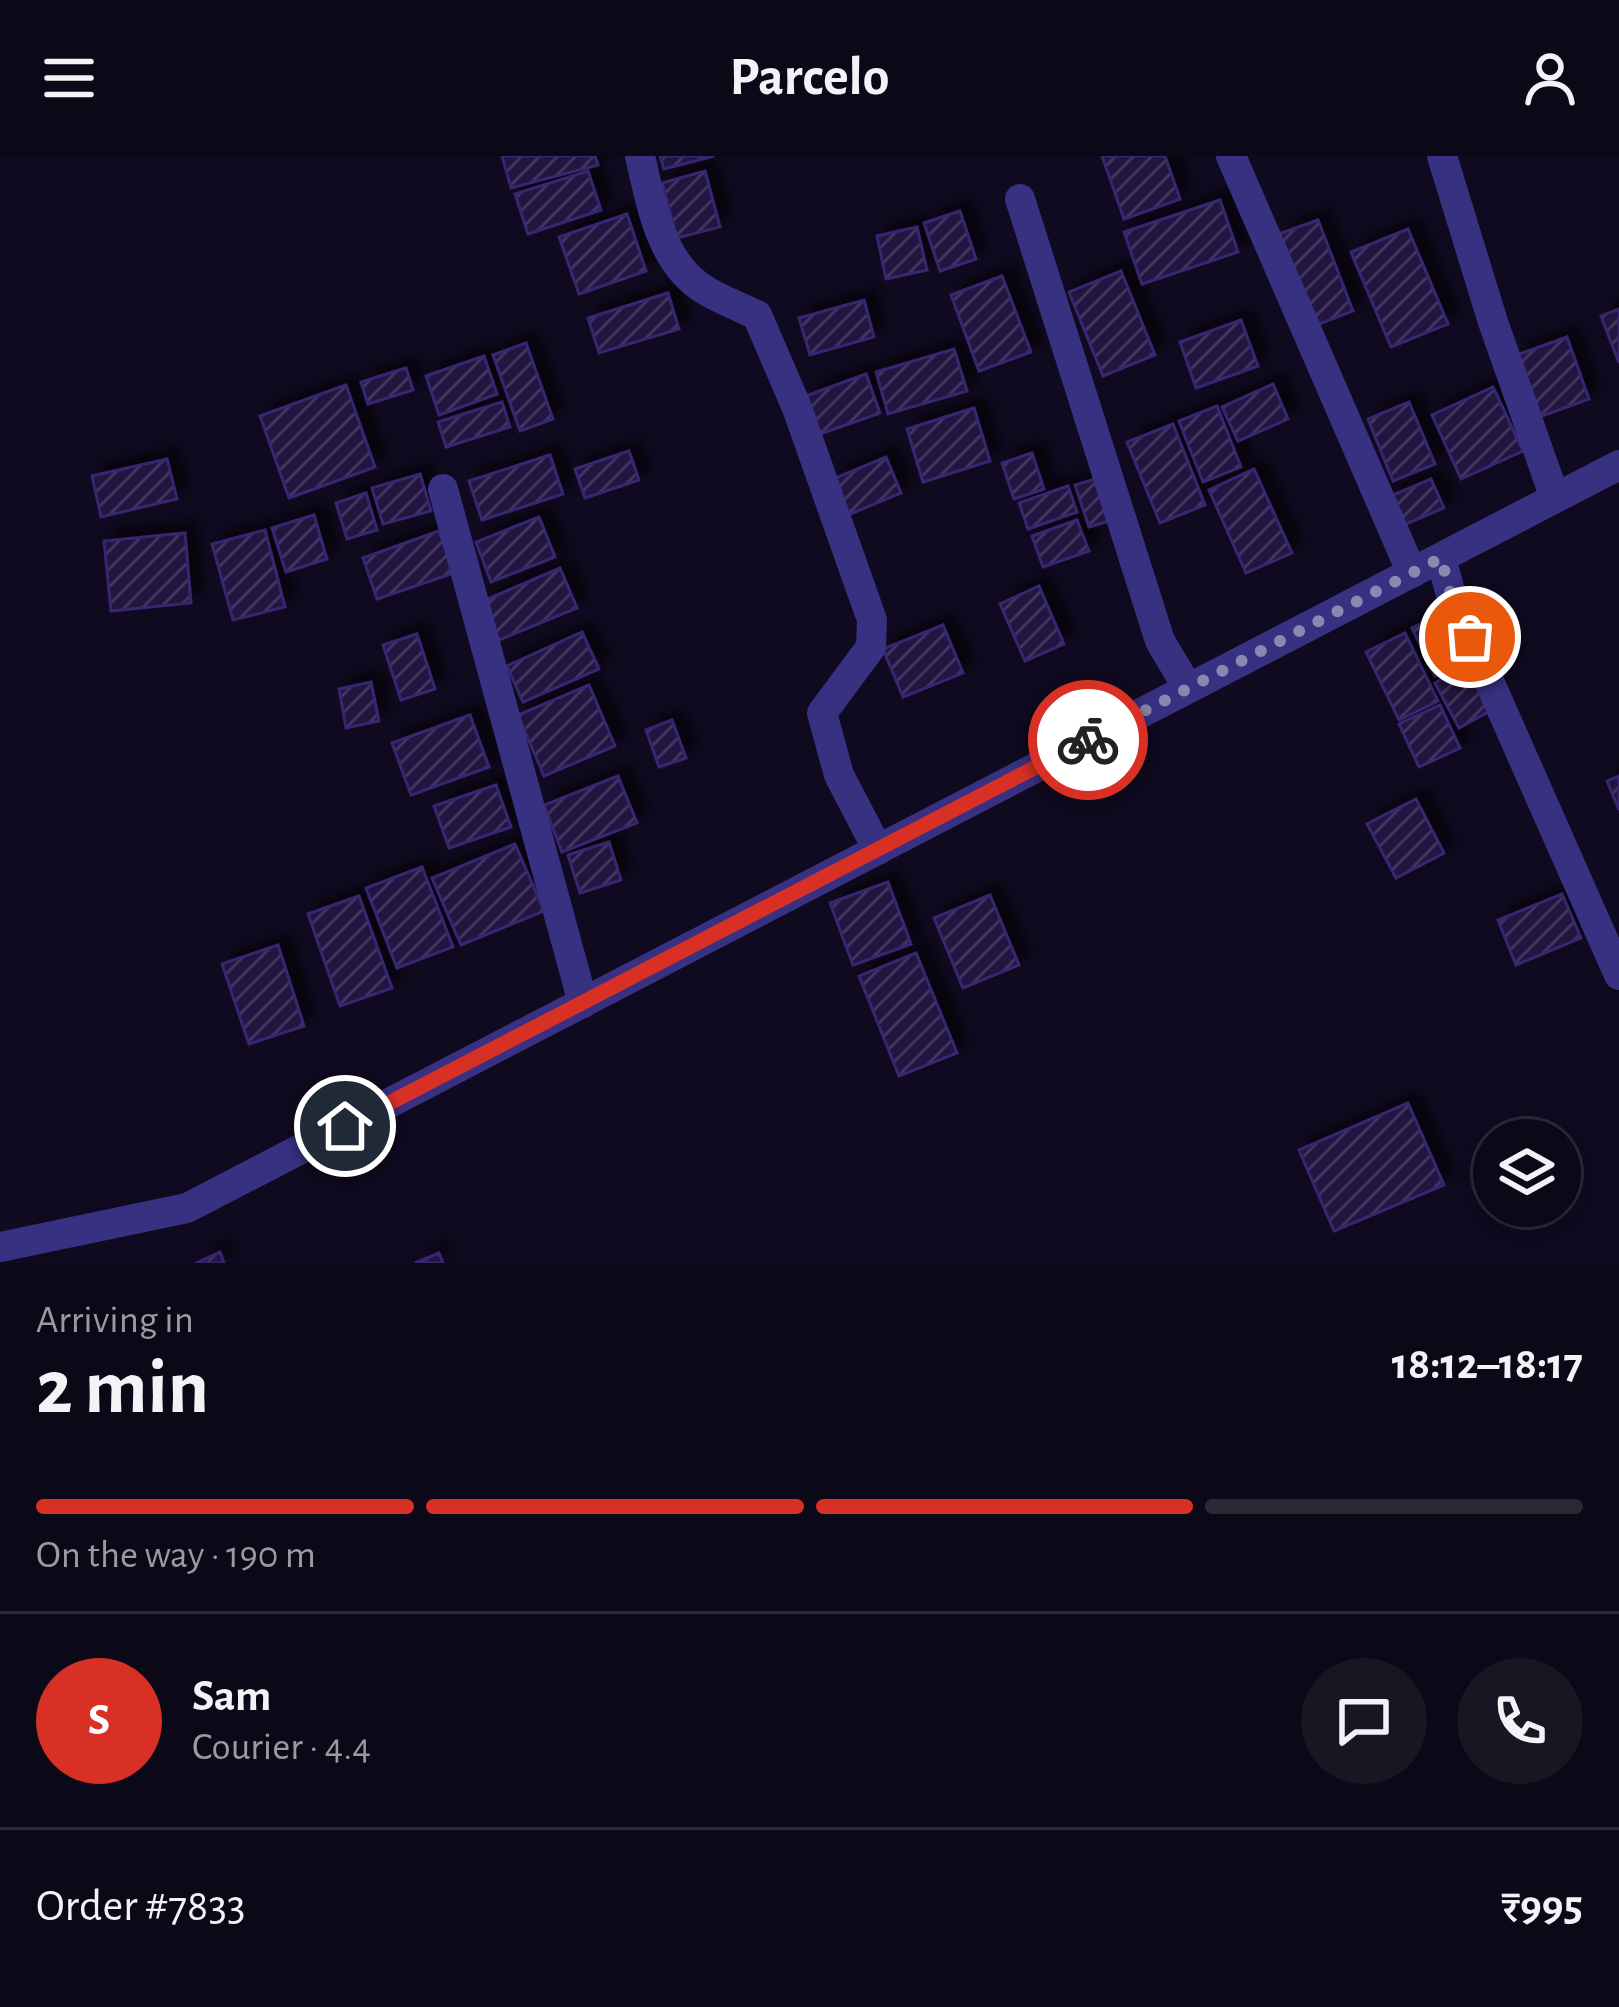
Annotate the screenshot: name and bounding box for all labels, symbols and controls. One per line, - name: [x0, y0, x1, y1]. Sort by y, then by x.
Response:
- icon: menu: [36, 45, 102, 111]
- icon: person: [1517, 45, 1583, 111]
- text: Parcelo: [729, 51, 890, 105]
- pin: [1419, 586, 1521, 688]
- icon: bag: [1437, 604, 1503, 670]
- courier: [1028, 680, 1148, 800]
- icon: bike: [1055, 707, 1121, 773]
- pin: [294, 1075, 396, 1177]
- icon: home: [312, 1093, 378, 1159]
- map controls: [1473, 1119, 1581, 1227]
- button: layers: [1473, 1119, 1581, 1227]
- text: Arriving in: [36, 1301, 194, 1340]
- text: 18:12–18:17: [1392, 1342, 1583, 1387]
- text: 2 min: [36, 1350, 209, 1428]
- text: On the way · 190 m: [36, 1536, 316, 1575]
- button: chat: [1301, 1658, 1427, 1784]
- button: phone: [1457, 1658, 1583, 1784]
- text: Sam: [192, 1674, 271, 1719]
- text: S: [88, 1698, 110, 1743]
- text: Courier · 4.4: [192, 1728, 371, 1767]
- text: Order #7833: [36, 1884, 245, 1929]
- text: ₹995: [1501, 1884, 1583, 1929]

